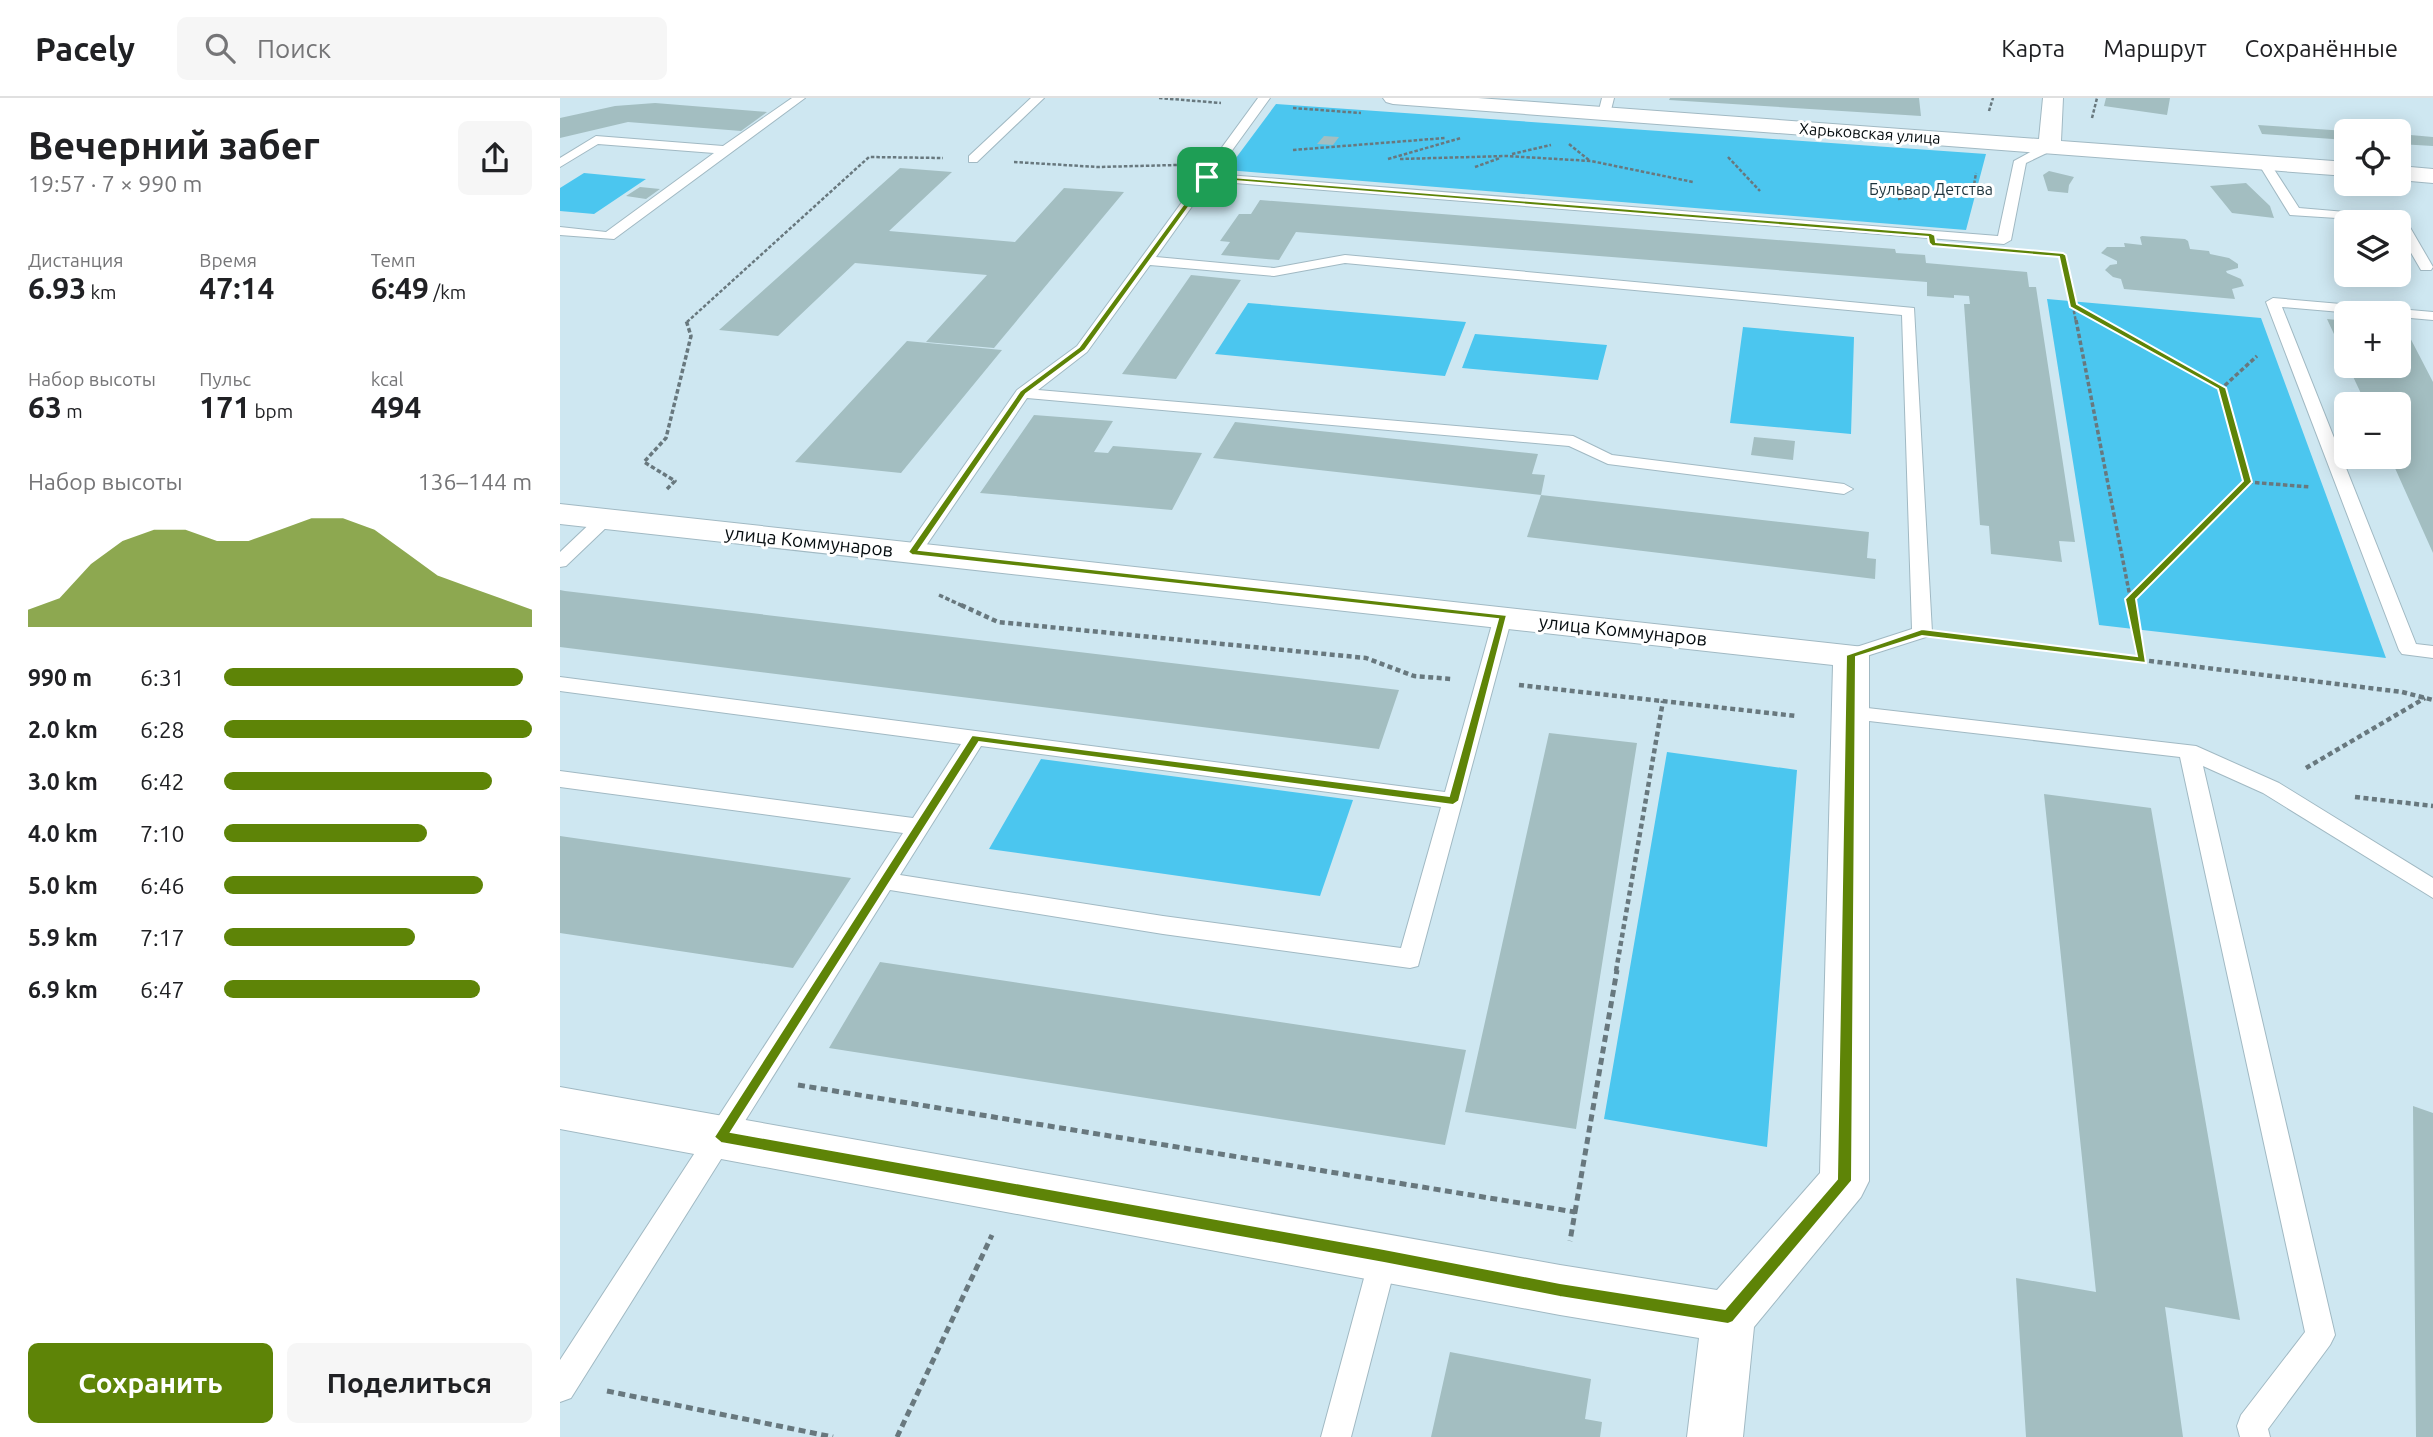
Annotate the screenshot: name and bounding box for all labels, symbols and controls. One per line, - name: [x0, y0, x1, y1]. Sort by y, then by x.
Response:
- search box: [177, 17, 667, 80]
- icon: search: [201, 29, 239, 67]
- text: Pacely: [35, 30, 135, 67]
- text: Поиск: [257, 34, 331, 63]
- text: Карта: [2001, 35, 2065, 62]
- text: Маршрут: [2103, 35, 2207, 62]
- text: Сохранённые: [2245, 35, 2398, 62]
- street label: Харьковская улица: [1799, 119, 1941, 147]
- map controls: [2334, 119, 2411, 469]
- button: locate: [2334, 119, 2411, 196]
- button: share: [458, 121, 532, 195]
- text: Вечерний забег: [28, 124, 320, 166]
- pin: [1177, 147, 1237, 207]
- icon: arrive: [1188, 158, 1226, 196]
- text: 19:57 · 7 × 990 m: [28, 171, 202, 196]
- park label: Бульвар Детства: [1869, 180, 1993, 198]
- button: layers: [2334, 210, 2411, 287]
- text: Дистанция: [28, 249, 123, 271]
- text: Время: [199, 249, 257, 271]
- text: Темп: [371, 249, 416, 271]
- text: 6.93: [28, 271, 86, 305]
- text: 47:14: [199, 271, 274, 305]
- text: 6:49: [371, 271, 429, 305]
- text: km: [86, 281, 116, 303]
- text: /km: [429, 281, 466, 303]
- button: +: [2334, 301, 2411, 378]
- text: Набор высоты: [28, 368, 156, 390]
- text: Пульс: [199, 368, 251, 390]
- text: kcal: [371, 368, 403, 390]
- text: 63: [28, 390, 62, 424]
- text: 171: [199, 390, 250, 424]
- text: 494: [371, 390, 421, 424]
- button: −: [2334, 392, 2411, 469]
- text: m: [62, 400, 83, 422]
- text: bpm: [250, 400, 293, 422]
- text: Набор высоты: [28, 469, 183, 494]
- text: 136–144 m: [418, 469, 532, 494]
- street label: улица Коммунаров: [724, 521, 894, 561]
- street label: улица Коммунаров: [1538, 610, 1708, 650]
- text: 990 m: [28, 665, 92, 690]
- text: 6:31: [140, 665, 185, 690]
- text: 2.0 km: [28, 717, 98, 742]
- text: 6:28: [140, 717, 185, 742]
- text: 3.0 km: [28, 769, 98, 794]
- text: 6:42: [140, 769, 185, 794]
- text: 4.0 km: [28, 821, 98, 846]
- text: 7:10: [140, 821, 185, 846]
- text: 5.0 km: [28, 873, 98, 898]
- text: 6:46: [140, 873, 185, 898]
- text: 5.9 km: [28, 925, 98, 950]
- text: 7:17: [140, 925, 185, 950]
- text: 6.9 km: [28, 977, 98, 1002]
- text: 6:47: [140, 977, 185, 1002]
- button: Сохранить: [28, 1343, 273, 1423]
- button: Поделиться: [287, 1343, 532, 1423]

